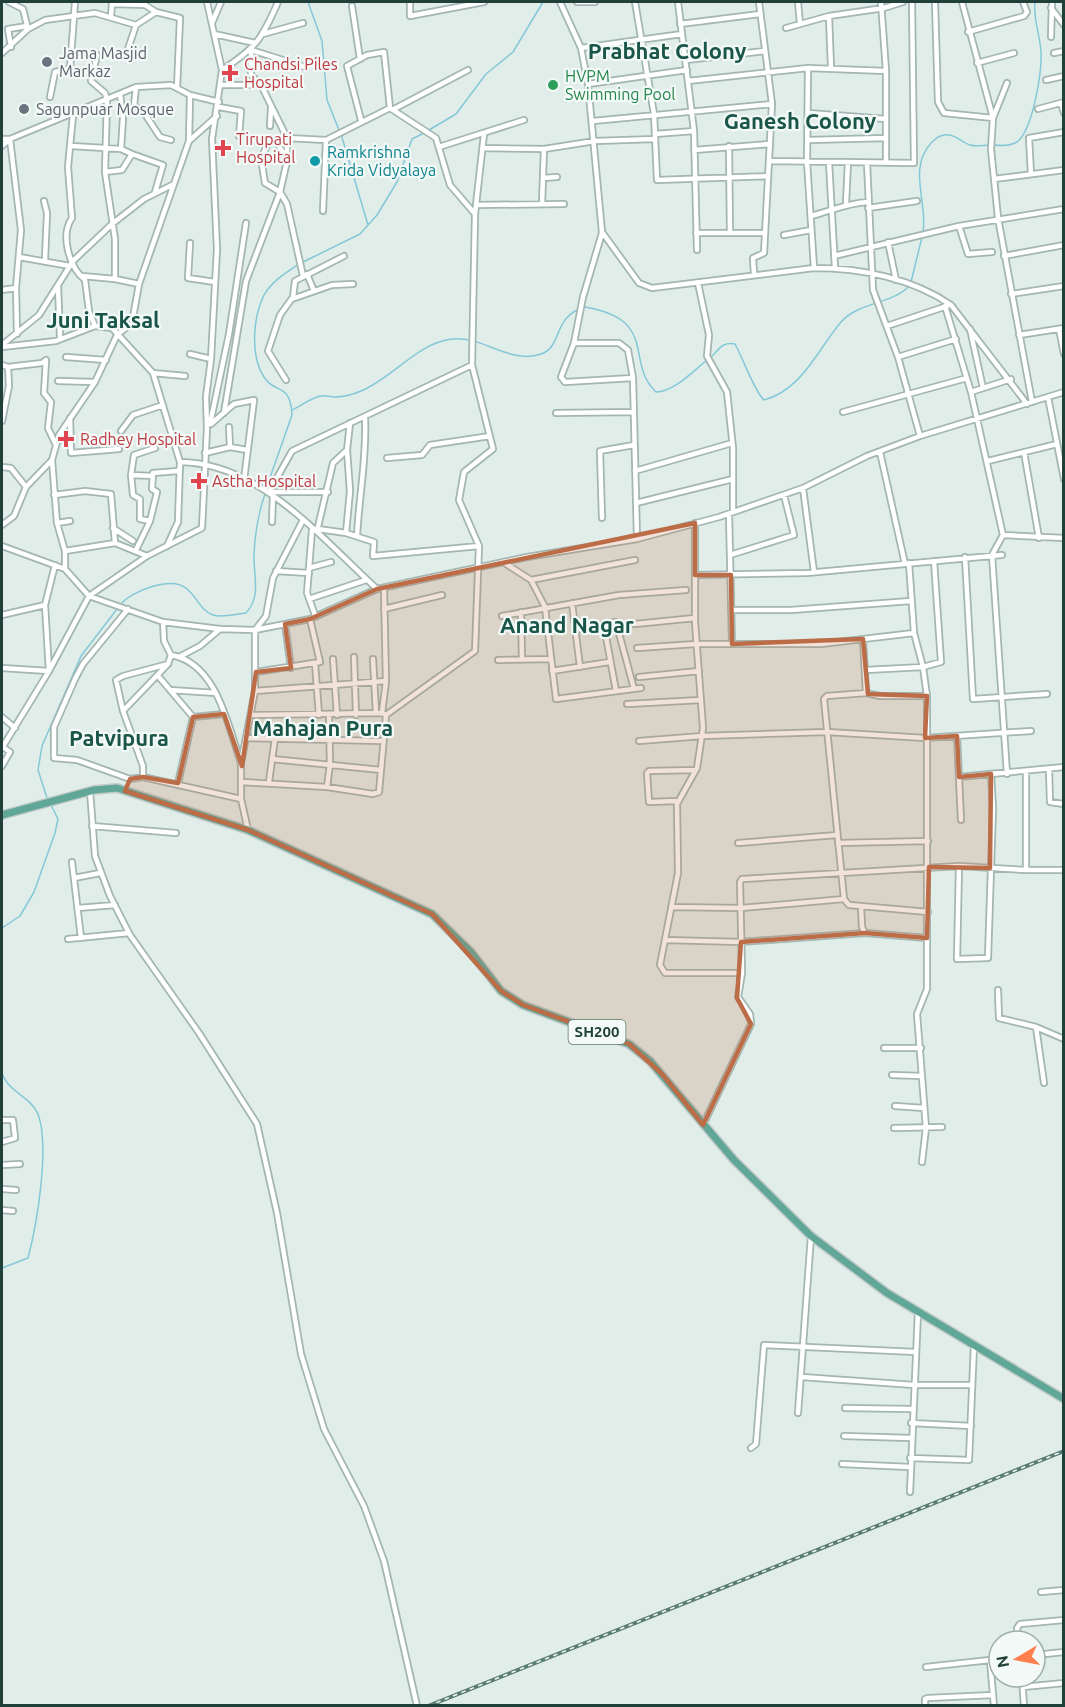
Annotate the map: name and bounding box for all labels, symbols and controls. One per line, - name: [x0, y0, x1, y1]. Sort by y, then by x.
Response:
- district label: Prabhat Colony: [588, 38, 747, 63]
- place label: Jama Masjid Markaz: [59, 44, 147, 80]
- marker: Jama Masjid Markaz: [40, 55, 54, 69]
- place label: Chandsi Piles Hospital: [244, 55, 338, 91]
- marker: Chandsi Piles Hospital: [221, 64, 239, 82]
- place label: HVPM Swimming Pool: [565, 67, 675, 103]
- marker: HVPM Swimming Pool: [546, 78, 560, 92]
- place label: Sagunpuar Mosque: [36, 100, 174, 118]
- marker: Sagunpuar Mosque: [17, 102, 31, 116]
- district label: Ganesh Colony: [724, 108, 877, 133]
- place label: Tirupati Hospital: [236, 130, 295, 166]
- marker: Tirupati Hospital: [214, 139, 232, 157]
- place label: Ramkrishna Krida Vidyalaya: [327, 143, 436, 179]
- marker: Ramkrishna Krida Vidyalaya: [308, 154, 322, 168]
- district label: Juni Taksal: [46, 307, 160, 332]
- marker: Radhey Hospital: [57, 430, 75, 448]
- place label: Radhey Hospital: [80, 430, 196, 448]
- marker: Astha Hospital: [190, 472, 208, 490]
- place label: Astha Hospital: [212, 472, 316, 490]
- district label: Anand Nagar: [500, 612, 634, 637]
- district label: Mahajan Pura: [253, 715, 393, 740]
- district label: Patvipura: [69, 725, 169, 750]
- road number: SH200: [568, 1020, 626, 1044]
- north arrow: [987, 1629, 1047, 1689]
- text: N: [992, 1654, 1012, 1669]

